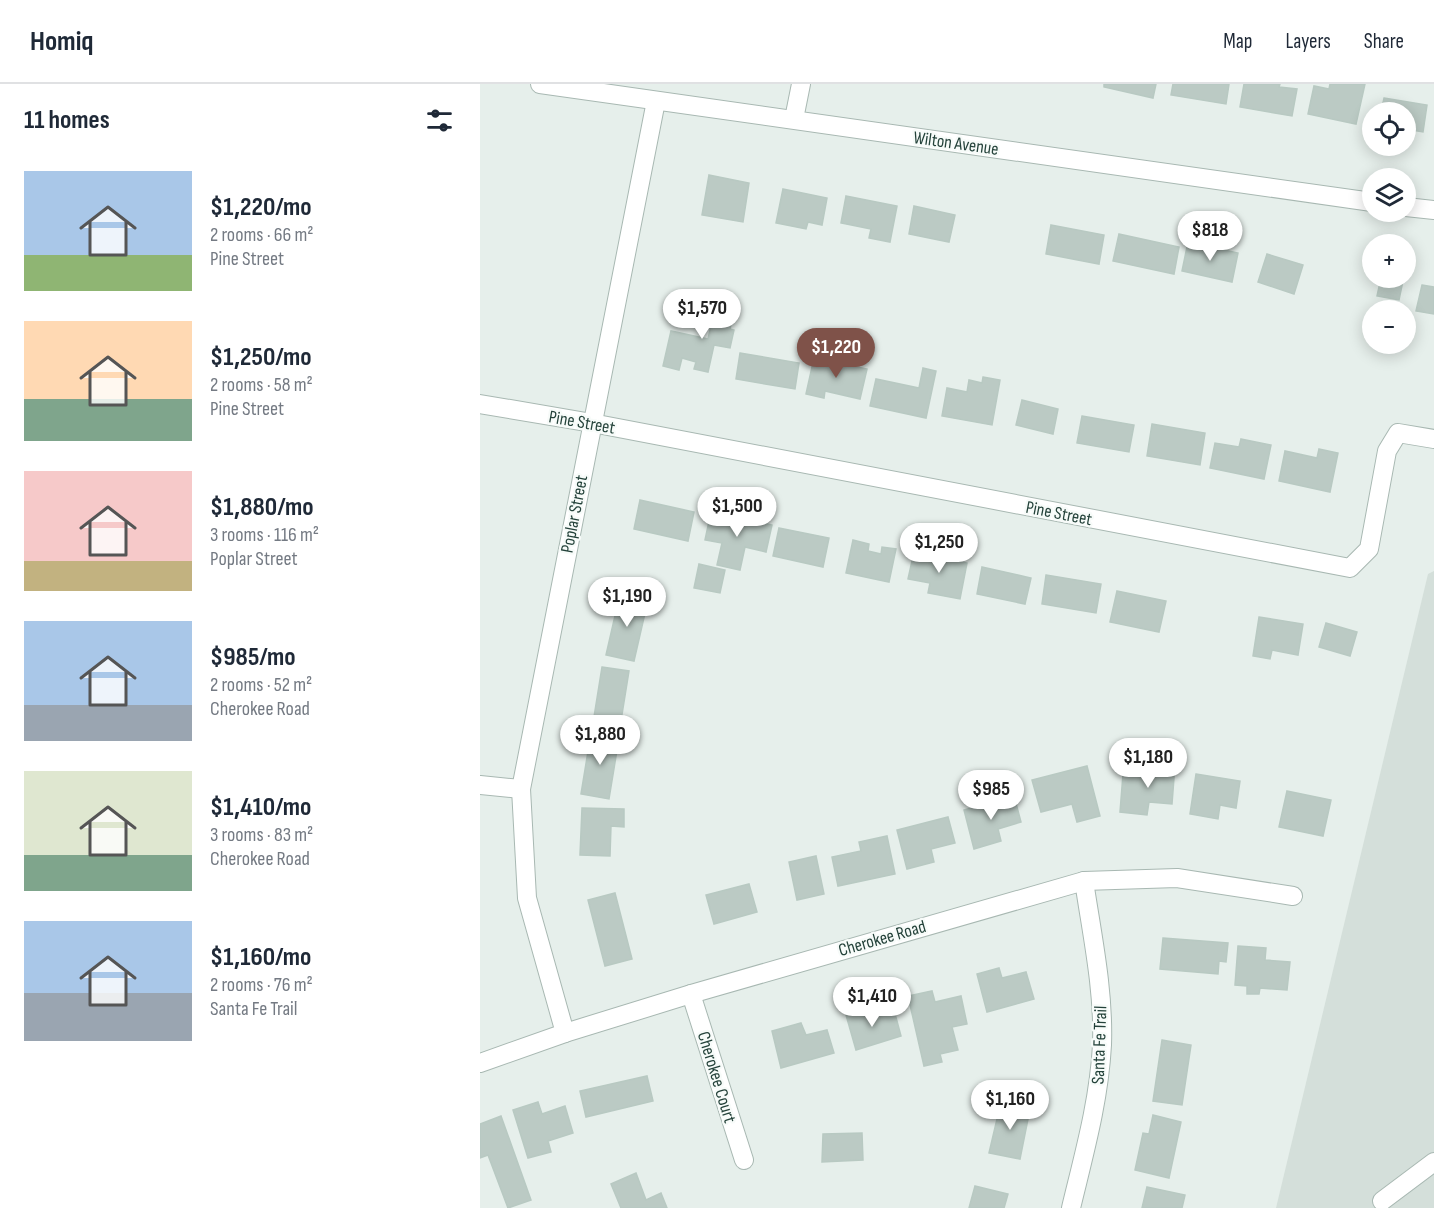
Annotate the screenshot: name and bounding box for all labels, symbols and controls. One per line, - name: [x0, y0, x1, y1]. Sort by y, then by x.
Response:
- text: Homiq: [30, 25, 94, 58]
- text: Map: [1223, 29, 1252, 54]
- text: Layers: [1285, 29, 1331, 54]
- text: Share: [1364, 29, 1404, 54]
- map controls: [1362, 102, 1416, 354]
- button: locate: [1362, 102, 1416, 156]
- icon: filters: [423, 104, 456, 137]
- text: 11 homes: [24, 105, 110, 136]
- street label: Wilton Avenue: [912, 127, 1000, 160]
- button: layers: [1362, 168, 1416, 222]
- text: $1,220/mo: [210, 192, 312, 223]
- icon: home: [72, 195, 144, 267]
- pin: $818: [1174, 211, 1246, 262]
- text: $818: [1192, 218, 1228, 242]
- text: 2 rooms · 66 m²: [210, 223, 314, 247]
- button: +: [1362, 234, 1416, 288]
- text: Pine Street: [210, 247, 284, 271]
- pin: $1,570: [653, 289, 751, 340]
- text: $1,570: [677, 296, 727, 320]
- button: −: [1362, 300, 1416, 354]
- pin: $1,220: [787, 328, 885, 379]
- text: $1,220: [811, 335, 861, 359]
- text: $1,250/mo: [210, 342, 312, 373]
- icon: home: [72, 345, 144, 417]
- text: 2 rooms · 58 m²: [210, 373, 313, 397]
- text: Pine Street: [210, 397, 284, 421]
- street label: Pine Street: [547, 406, 617, 439]
- street label: Poplar Street: [557, 473, 592, 555]
- pin: $1,500: [688, 487, 786, 538]
- text: $1,880/mo: [210, 492, 314, 523]
- text: $1,500: [711, 494, 763, 518]
- icon: home: [72, 495, 144, 567]
- street label: Pine Street: [1024, 497, 1094, 530]
- text: 3 rooms · 116 m²: [210, 523, 319, 547]
- pin: $1,250: [890, 523, 988, 574]
- text: $1,250: [914, 530, 964, 554]
- text: Poplar Street: [210, 547, 298, 571]
- pin: $1,190: [578, 577, 676, 628]
- text: $1,190: [602, 584, 652, 608]
- text: $985/mo: [210, 642, 296, 673]
- icon: home: [72, 645, 144, 717]
- text: 2 rooms · 52 m²: [210, 673, 312, 697]
- text: Cherokee Road: [210, 697, 310, 721]
- pin: $1,880: [551, 715, 649, 766]
- text: $1,880: [574, 722, 626, 746]
- pin: $1,180: [1099, 738, 1197, 789]
- text: $1,180: [1123, 745, 1173, 769]
- pin: $985: [955, 770, 1027, 821]
- text: $985: [972, 777, 1010, 801]
- text: $1,410/mo: [210, 792, 311, 823]
- icon: home: [72, 795, 144, 867]
- text: 3 rooms · 83 m²: [210, 823, 313, 847]
- text: Cherokee Road: [210, 847, 310, 871]
- street label: Cherokee Road: [836, 916, 928, 961]
- text: $1,160/mo: [210, 942, 311, 973]
- icon: home: [72, 945, 144, 1017]
- text: 2 rooms · 76 m²: [210, 973, 313, 997]
- pin: $1,410: [823, 977, 921, 1028]
- text: $1,410: [847, 984, 897, 1008]
- text: Santa Fe Trail: [210, 997, 298, 1021]
- street label: Santa Fe Trail: [1088, 1005, 1111, 1085]
- street label: Cherokee Court: [693, 1029, 741, 1126]
- pin: $1,160: [961, 1080, 1059, 1131]
- text: $1,160: [985, 1087, 1035, 1111]

